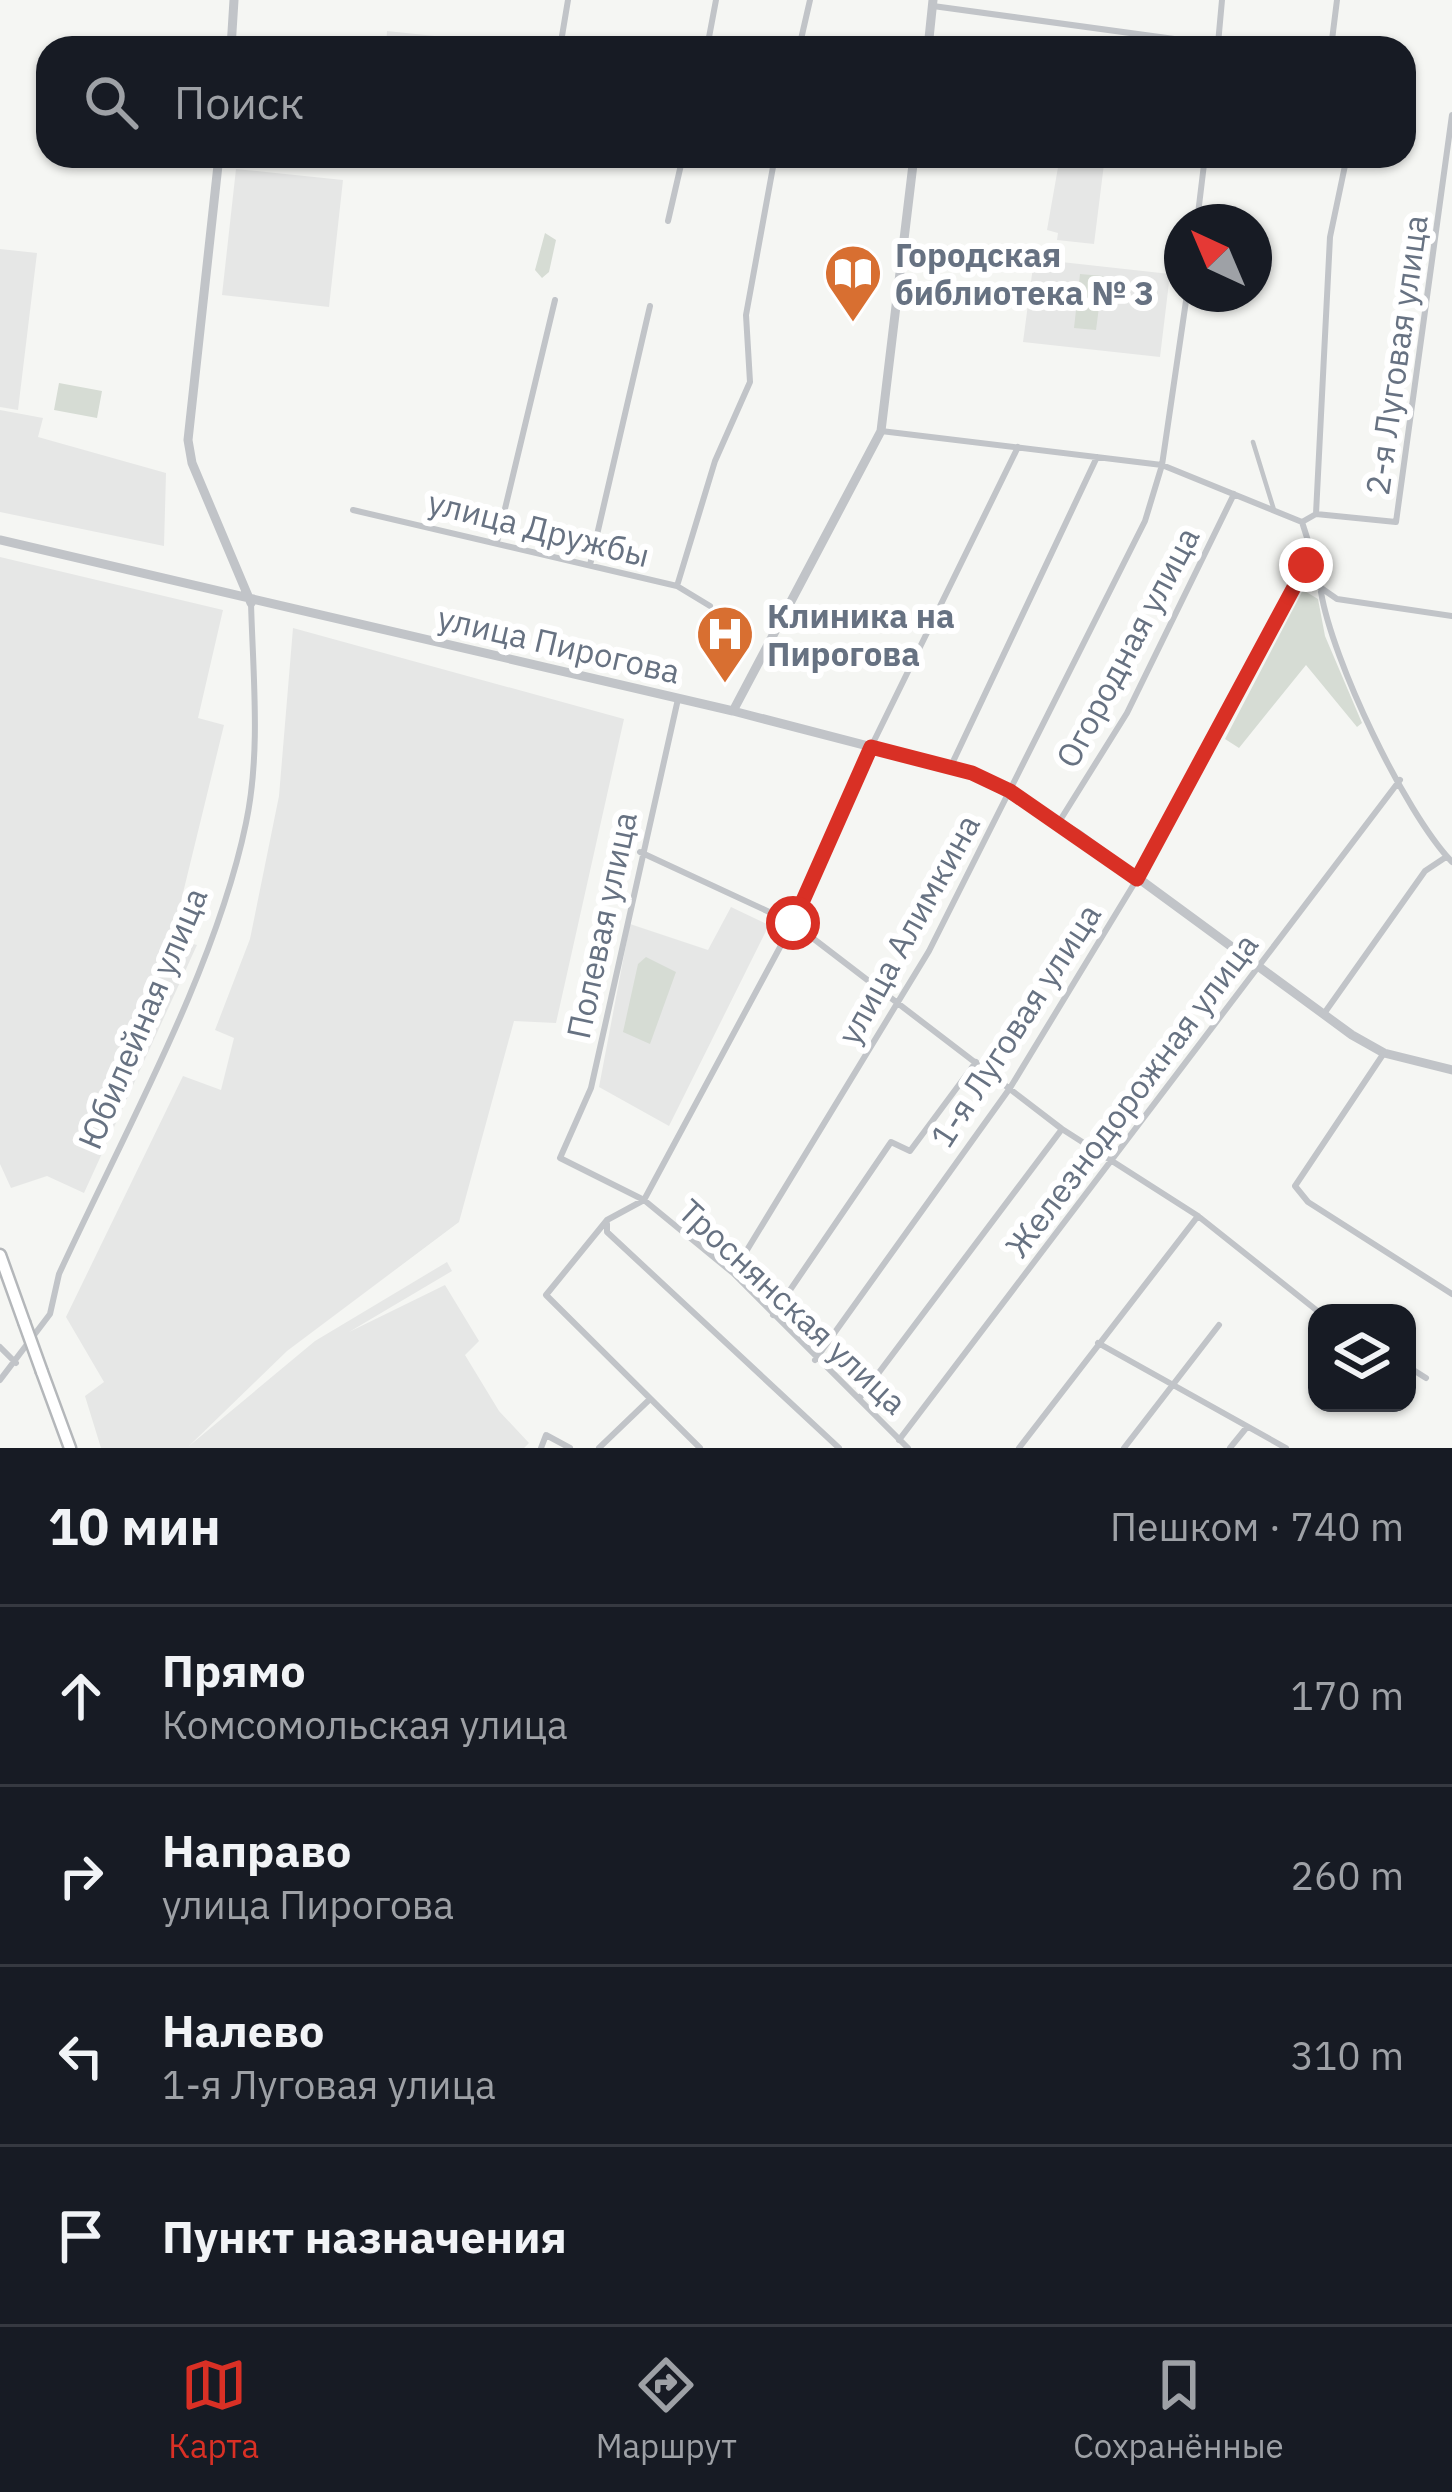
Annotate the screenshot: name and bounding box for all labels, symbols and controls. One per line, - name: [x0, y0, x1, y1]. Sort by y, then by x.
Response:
- search box: [36, 36, 1416, 168]
- icon: search: [78, 69, 144, 135]
- text: Поиск: [174, 73, 304, 131]
- north arrow: [1164, 204, 1272, 312]
- street label: 2-я Луговая улица: [1355, 212, 1437, 498]
- place label: Городская библиотека № 3: [895, 233, 1154, 314]
- library icon: Городская библиотека № 3: [822, 242, 884, 324]
- street label: улица Дружбы: [424, 480, 654, 576]
- street label: Огородная улица: [1045, 519, 1209, 775]
- route end: [1279, 538, 1333, 592]
- place label: Клиника на Пирогова: [767, 594, 955, 675]
- street label: улица Пирогова: [434, 595, 684, 693]
- hospital icon: Клиника на Пирогова: [694, 603, 756, 685]
- street label: улица Алимкина: [827, 806, 989, 1052]
- street label: Полевая улица: [556, 808, 646, 1042]
- street label: Юбилейная улица: [68, 881, 216, 1155]
- street label: 1-я Луговая улица: [920, 895, 1110, 1155]
- route start: [766, 896, 820, 950]
- street label: Железнодорожная улица: [995, 924, 1267, 1266]
- street label: Троснянская улица: [670, 1189, 916, 1423]
- map controls: [1308, 1304, 1416, 1412]
- button: layers: [1308, 1304, 1416, 1412]
- text: 10 мин: [48, 1493, 221, 1559]
- text: Пешком · 740 m: [1110, 1501, 1404, 1552]
- text: Прямо: [162, 1641, 306, 1699]
- icon: ahead: [48, 1663, 114, 1729]
- text: 170 m: [1291, 1670, 1404, 1721]
- text: Комсомольская улица: [162, 1699, 568, 1750]
- text: Направо: [162, 1821, 351, 1879]
- icon: right: [48, 1843, 114, 1909]
- text: 260 m: [1291, 1850, 1404, 1901]
- text: улица Пирогова: [162, 1879, 454, 1930]
- text: Налево: [162, 2001, 324, 2059]
- icon: left: [48, 2023, 114, 2089]
- text: 310 m: [1291, 2030, 1404, 2081]
- text: 1-я Луговая улица: [162, 2059, 496, 2110]
- icon: arrive: [48, 2203, 114, 2269]
- text: Пункт назначения: [162, 2207, 567, 2265]
- tab: Карта: [168, 2352, 259, 2467]
- tab: Маршрут: [596, 2352, 737, 2467]
- tab: Сохранённые: [1073, 2352, 1284, 2467]

